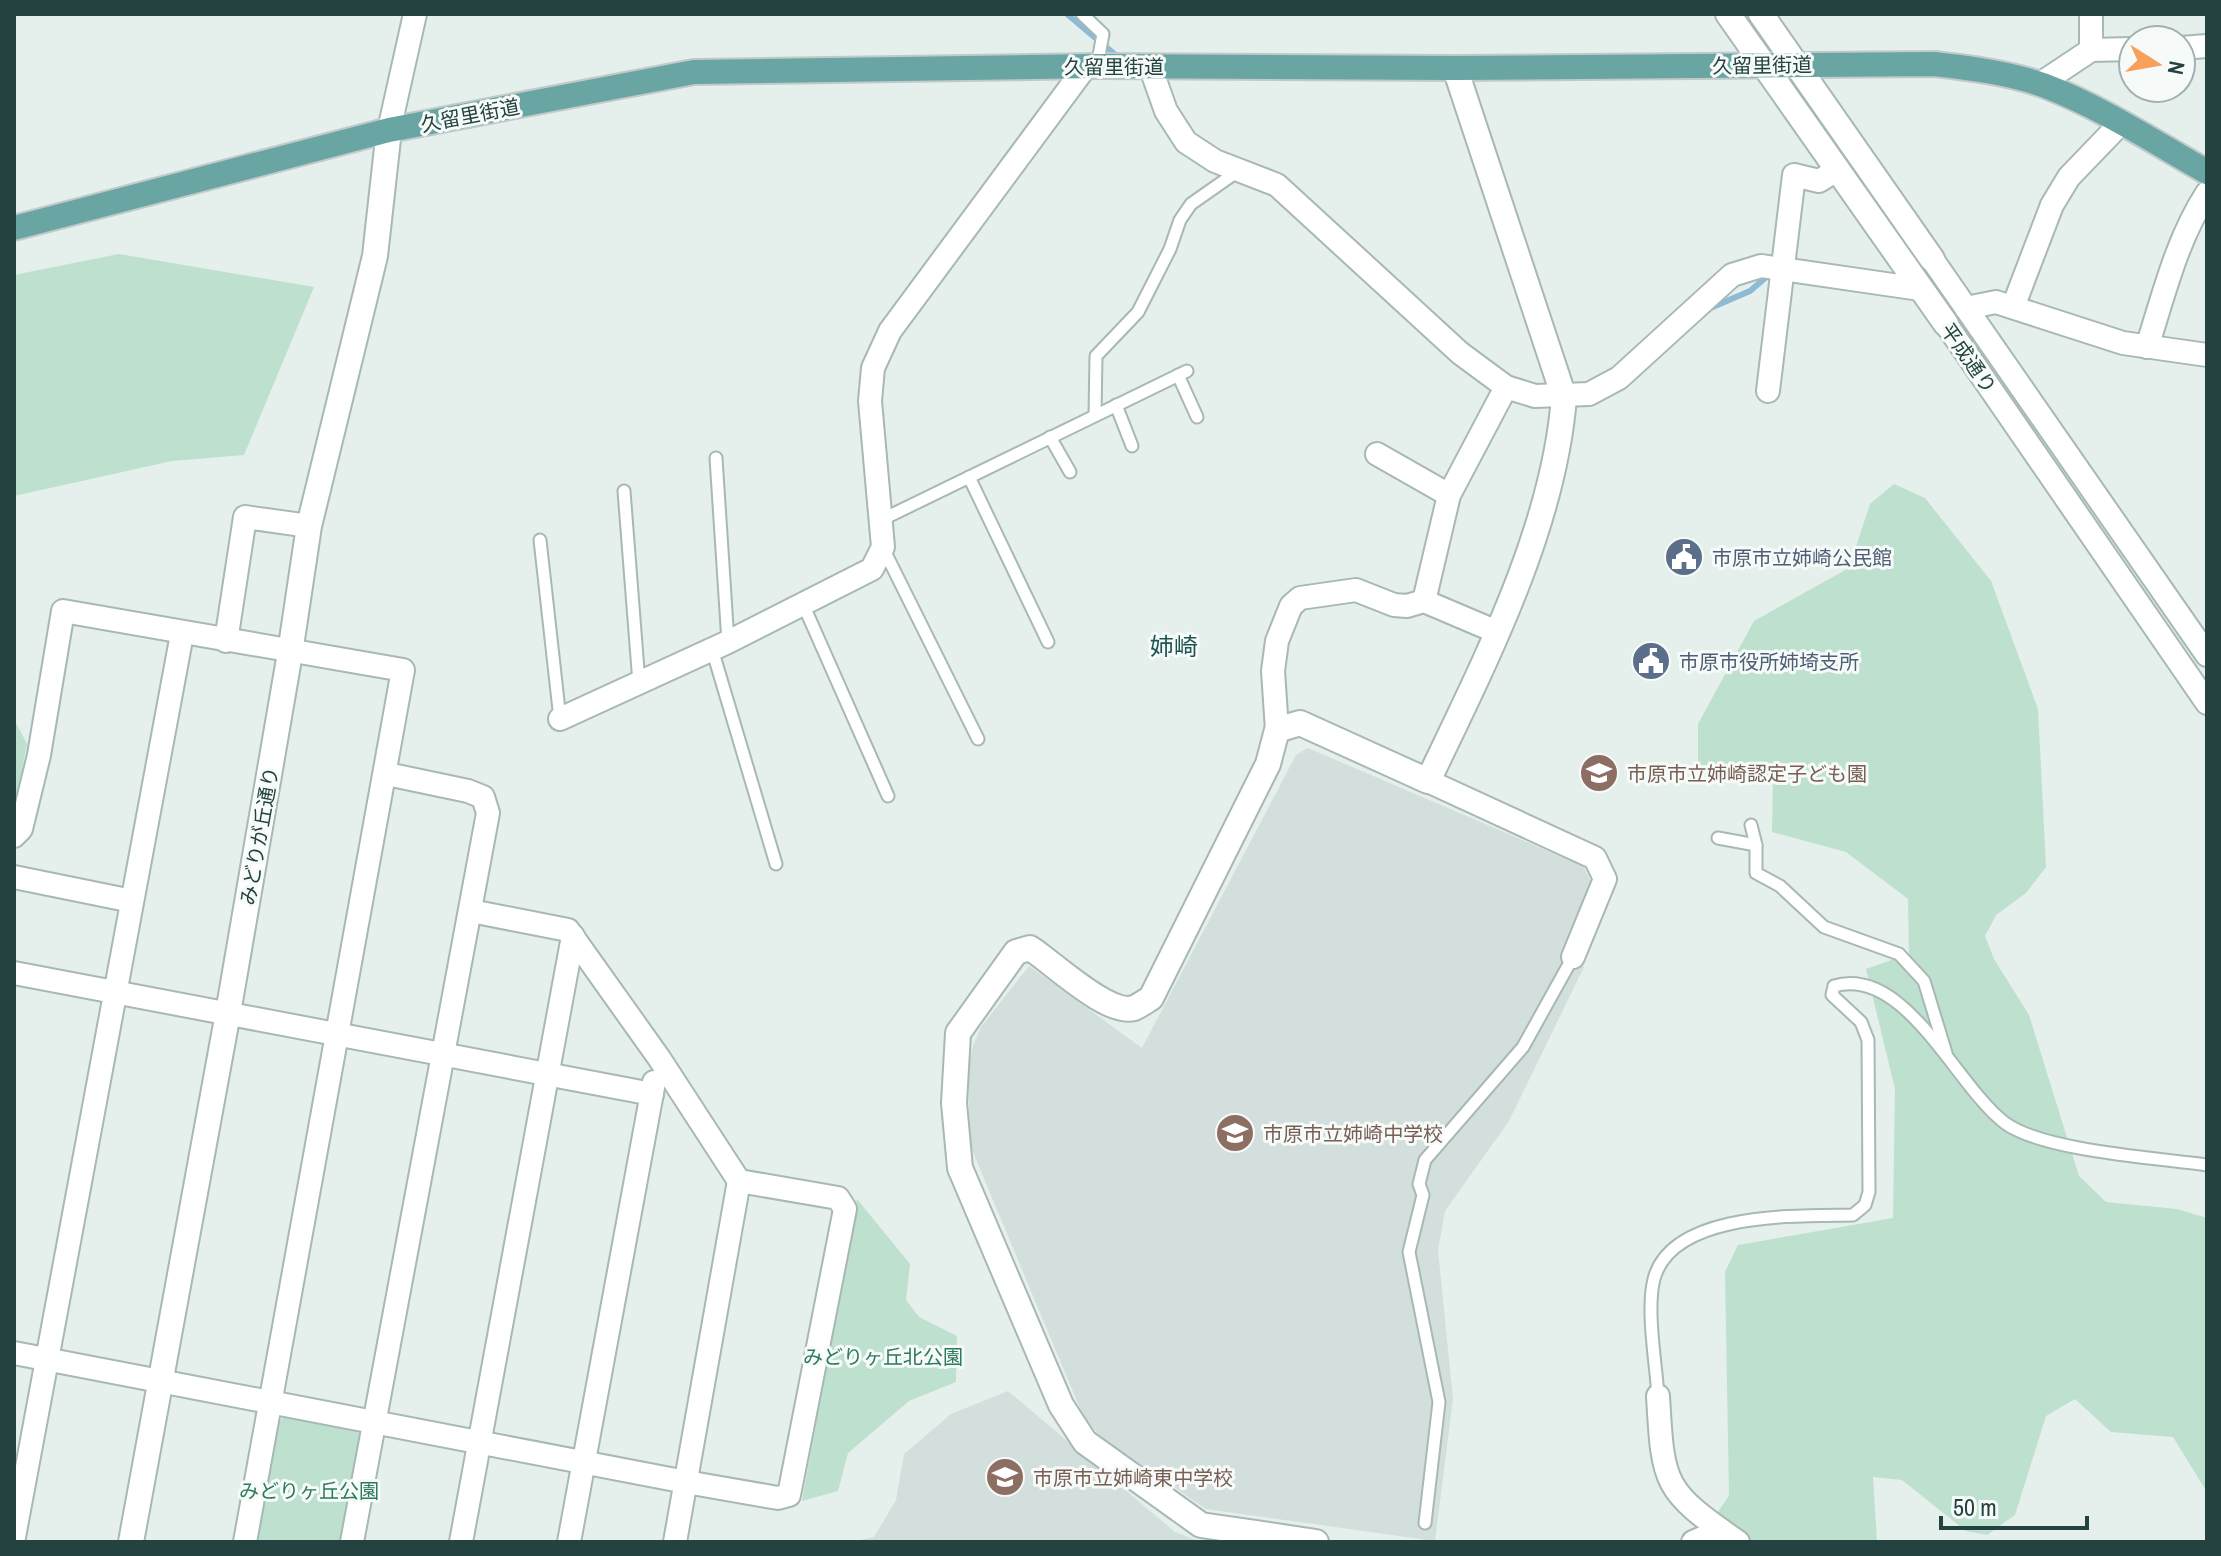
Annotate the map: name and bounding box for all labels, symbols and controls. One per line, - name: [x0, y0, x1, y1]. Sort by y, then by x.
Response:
- north arrow: [2117, 24, 2197, 104]
- street label: 久留里街道: [1712, 51, 1812, 79]
- street label: 久留里街道: [1064, 53, 1164, 80]
- text: N: [2161, 59, 2193, 77]
- street label: 久留里街道: [418, 92, 522, 138]
- street label: 平成通り: [1935, 317, 2003, 399]
- public building icon: 市原市立姉崎公民館: [1663, 536, 1705, 578]
- place label: 市原市立姉崎公民館: [1712, 544, 1892, 571]
- district label: 姉崎: [1150, 630, 1198, 662]
- public building icon: 市原市役所姉埼支所: [1630, 640, 1672, 682]
- place label: 市原市役所姉埼支所: [1679, 648, 1859, 675]
- school or university icon: 市原市立姉崎認定子ども園: [1578, 752, 1620, 794]
- place label: 市原市立姉崎認定子ども園: [1627, 760, 1867, 787]
- street label: みどりが丘通り: [234, 765, 284, 907]
- school or university icon: 市原市立姉崎中学校: [1214, 1112, 1256, 1154]
- place label: 市原市立姉崎中学校: [1263, 1120, 1443, 1147]
- park label: みどりヶ丘北公園: [803, 1343, 963, 1370]
- school or university icon: 市原市立姉崎東中学校: [984, 1456, 1026, 1498]
- place label: 市原市立姉崎東中学校: [1033, 1464, 1233, 1491]
- park label: みどりヶ丘公園: [239, 1477, 379, 1504]
- scale bar: [1941, 1480, 2087, 1530]
- text: 50 m: [1953, 1491, 1997, 1523]

